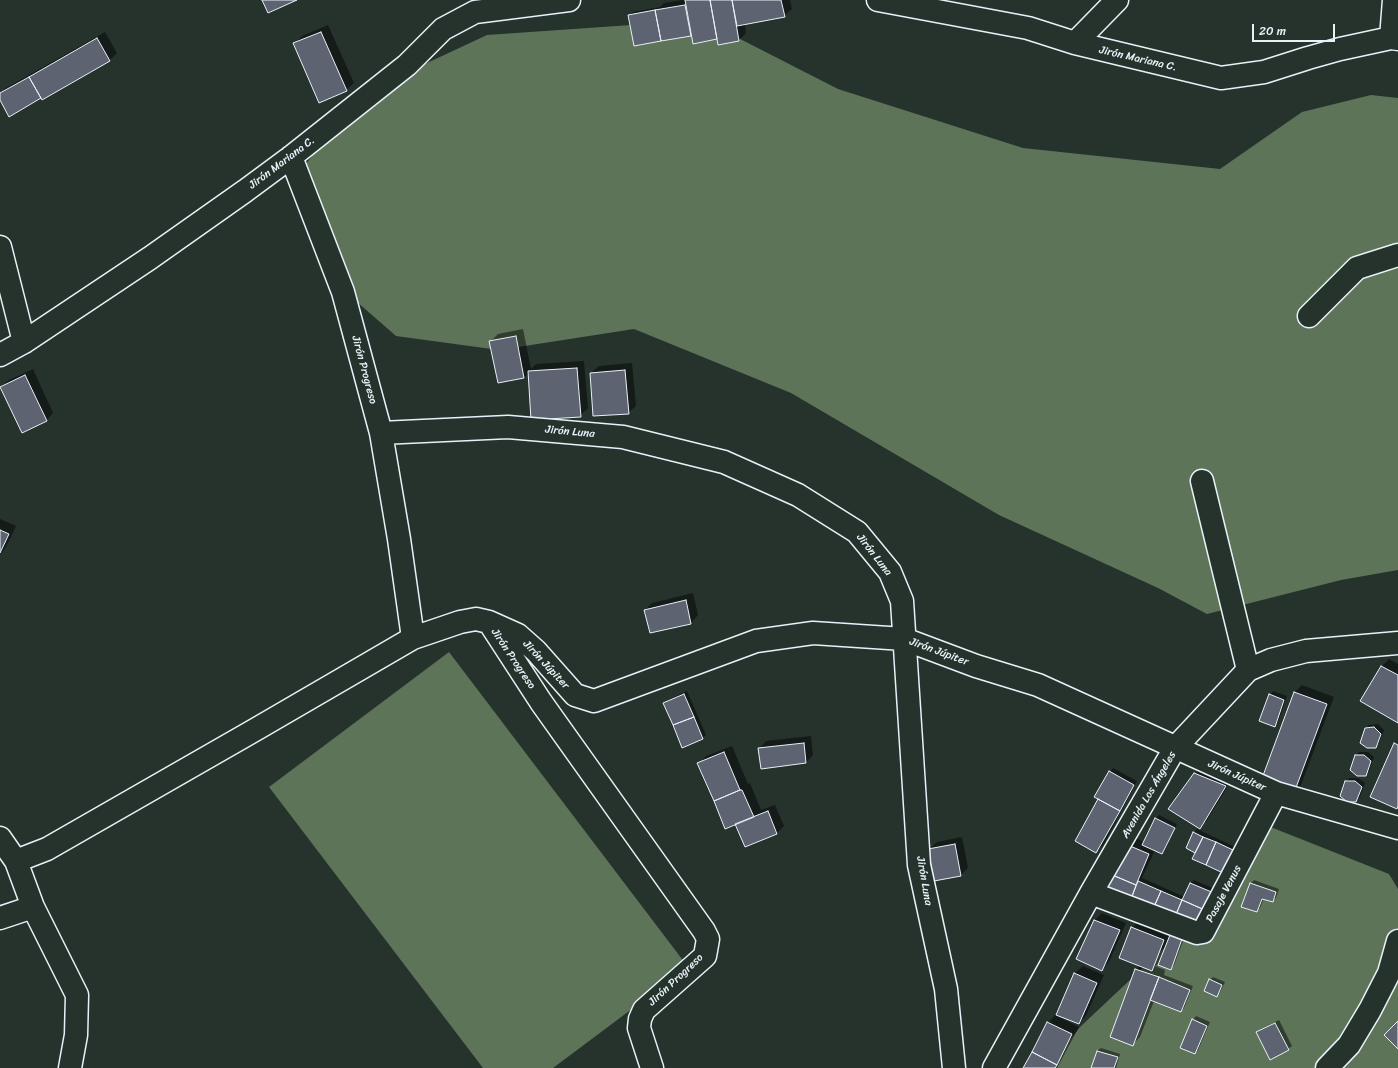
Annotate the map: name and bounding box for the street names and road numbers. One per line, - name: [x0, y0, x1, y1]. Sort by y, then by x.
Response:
- street label: Jirón Mariana C.: [1098, 44, 1178, 74]
- street label: Jirón Mariana C.: [246, 134, 318, 192]
- street label: Jirón Progreso: [349, 334, 379, 406]
- street label: Jirón Luna: [545, 423, 595, 441]
- street label: Jirón Luna: [854, 531, 894, 579]
- street label: Jirón Progreso: [488, 626, 538, 692]
- street label: Jirón Júpiter: [908, 635, 970, 669]
- street label: Jirón Júpiter: [520, 638, 572, 692]
- street label: Avenida Los Ángeles: [1119, 749, 1179, 841]
- street label: Jirón Júpiter: [1206, 757, 1268, 795]
- street label: Jirón Luna: [913, 855, 935, 907]
- street label: Pasaje Venus: [1203, 863, 1245, 925]
- street label: Jirón Progreso: [646, 951, 706, 1009]

